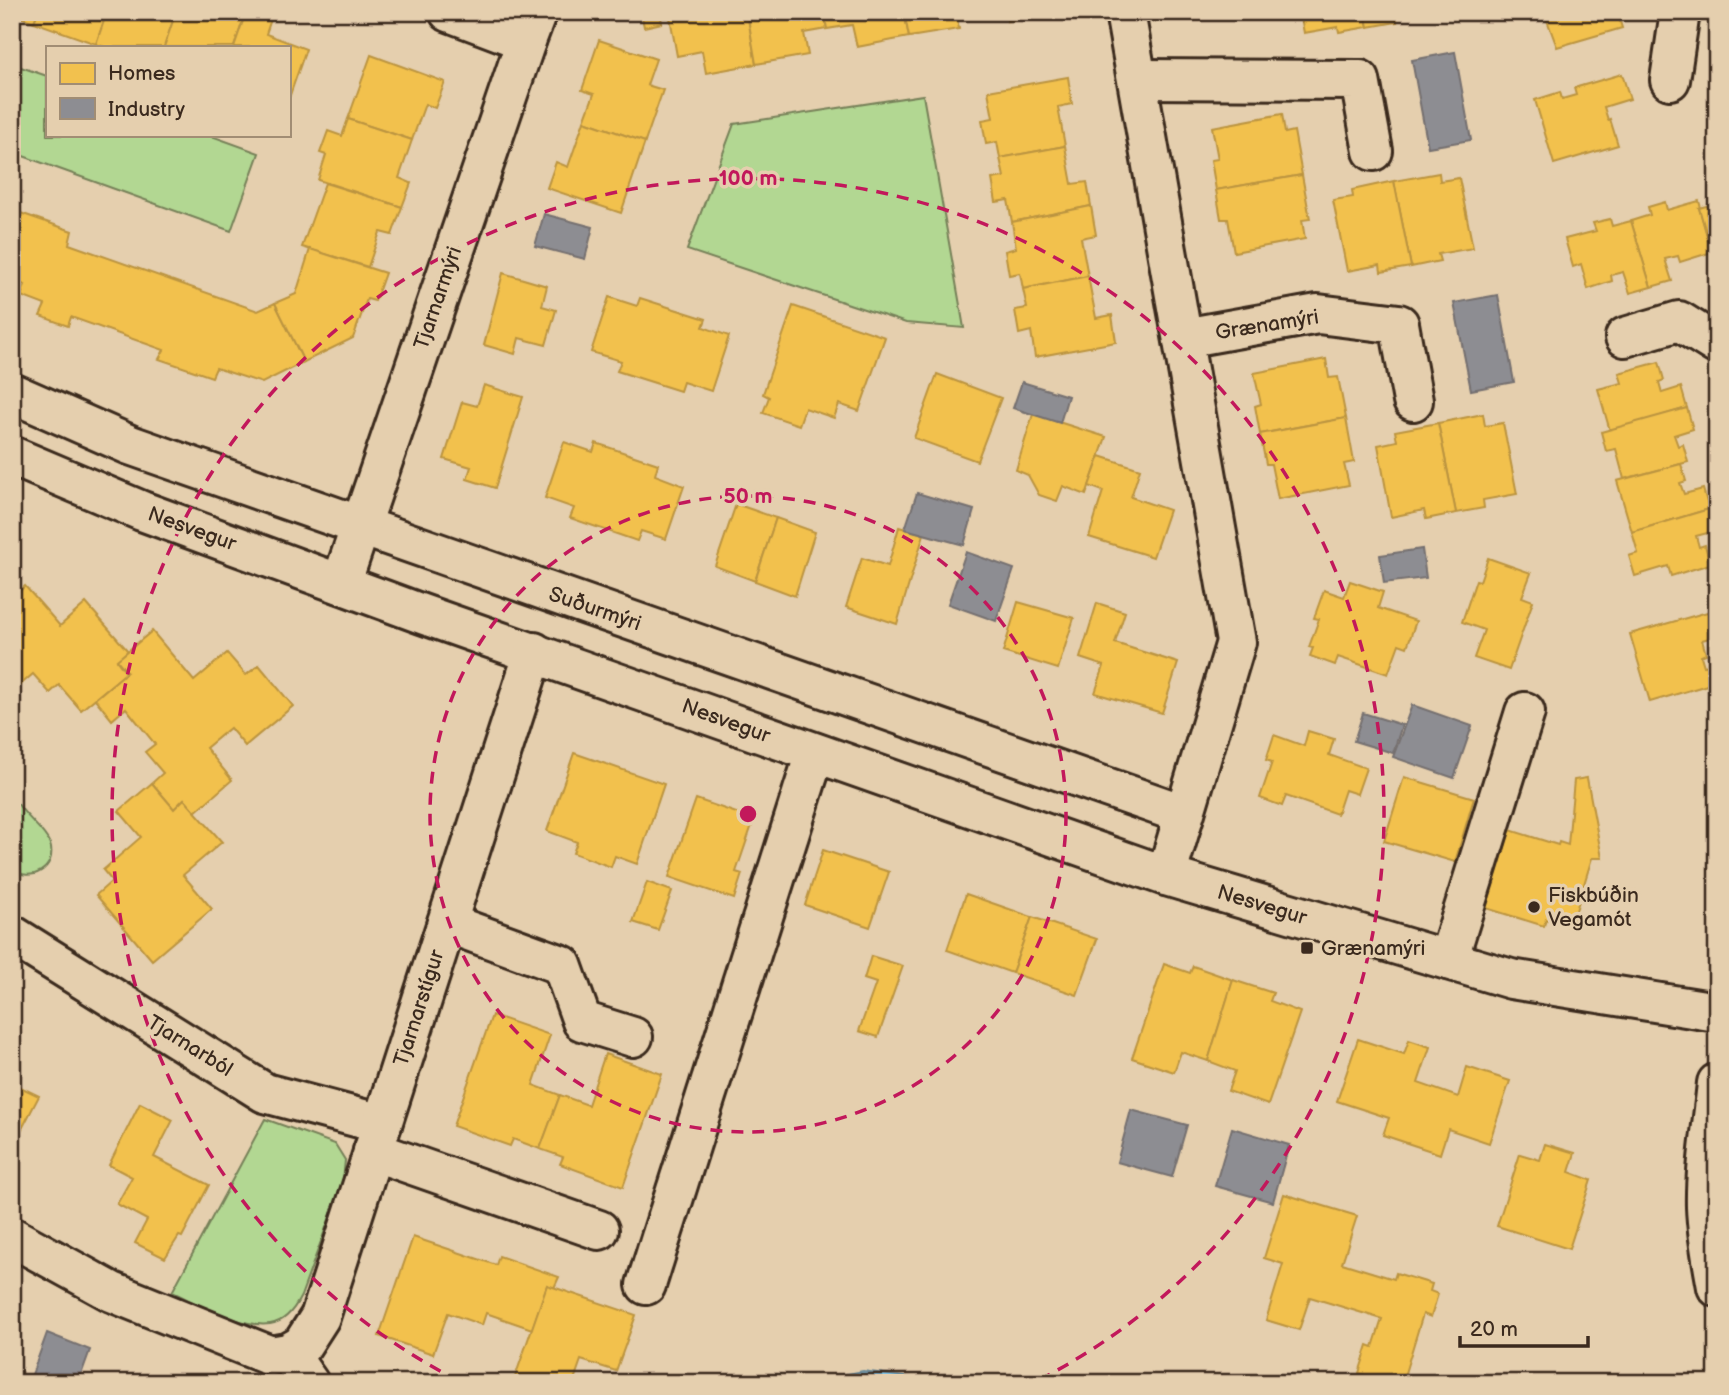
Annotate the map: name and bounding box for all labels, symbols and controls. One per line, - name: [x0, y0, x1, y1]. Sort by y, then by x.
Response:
- legend: [46, 46, 290, 136]
- text: Homes: [108, 61, 176, 86]
- text: Industry: [108, 97, 186, 122]
- text: 100 m: [719, 166, 777, 191]
- street label: Tjarnarmýri: [409, 243, 467, 353]
- street label: Grænamýri: [1214, 304, 1320, 346]
- text: 50 m: [724, 484, 772, 509]
- street label: Nesvegur: [144, 501, 240, 557]
- street label: Suðurmýri: [546, 582, 644, 636]
- street label: Nesvegur: [678, 693, 774, 749]
- centre of rings: [736, 802, 760, 826]
- street label: Nesvegur: [1214, 880, 1310, 931]
- place label: Fiskbúðin Vegamót: [1548, 883, 1639, 932]
- marker: Fiskbúðin Vegamót: [1526, 899, 1542, 915]
- place label: Grænamýri: [1321, 936, 1425, 961]
- marker: Grænamýri: [1299, 940, 1315, 956]
- street label: Tjarnarstígur: [388, 946, 450, 1069]
- street label: Tjarnarból: [143, 1010, 237, 1082]
- scale bar: [1460, 1304, 1587, 1348]
- text: 20 m: [1470, 1317, 1518, 1342]

